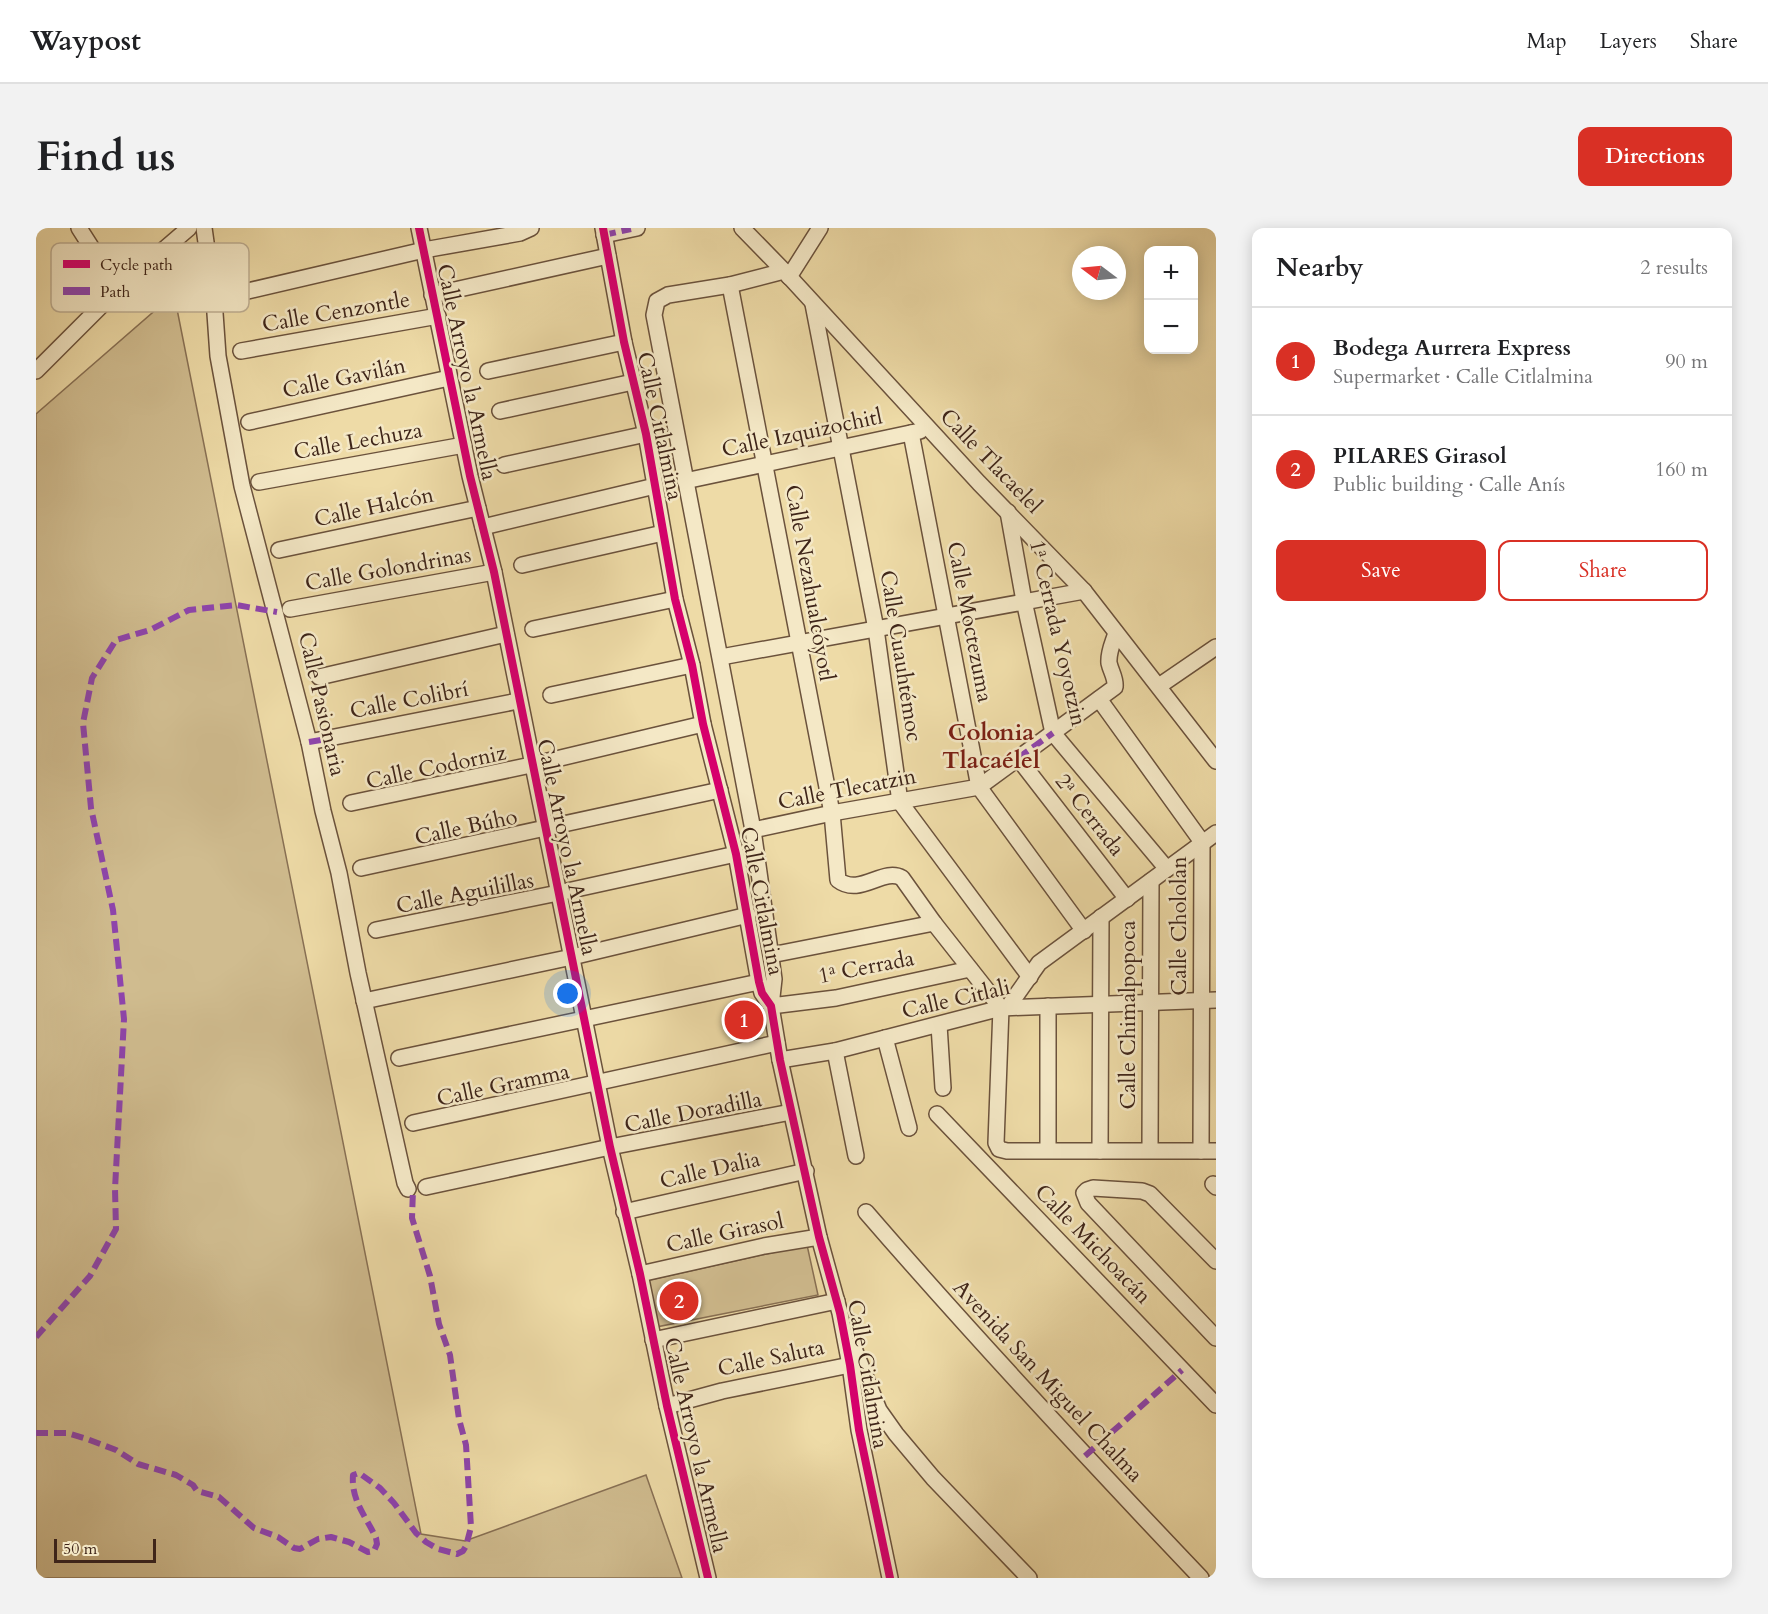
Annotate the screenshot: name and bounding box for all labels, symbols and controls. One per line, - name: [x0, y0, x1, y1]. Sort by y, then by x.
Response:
- text: Waypost: [30, 22, 141, 60]
- text: Map: [1527, 27, 1567, 56]
- text: Layers: [1600, 27, 1657, 56]
- text: Share: [1690, 27, 1738, 56]
- button: Directions: [1578, 127, 1732, 186]
- text: Find us: [36, 128, 176, 185]
- legend: [51, 243, 249, 312]
- north arrow: [1072, 246, 1126, 300]
- map controls: [1144, 246, 1198, 354]
- button: +: [1144, 246, 1198, 300]
- text: Nearby: [1276, 250, 1364, 285]
- text: Cycle path: [100, 254, 173, 276]
- text: 2 results: [1640, 254, 1708, 281]
- street label: Calle Arroyo la Armella: [429, 261, 505, 483]
- text: Path: [100, 281, 130, 303]
- street label: Calle Cenzontle: [260, 284, 412, 340]
- button: −: [1144, 300, 1198, 354]
- text: Bodega Aurrera Express: [1333, 333, 1571, 363]
- text: 1: [1290, 348, 1301, 375]
- text: 90 m: [1665, 348, 1708, 375]
- street label: Calle Citlalmina: [630, 349, 690, 503]
- street label: Calle Gavilán: [280, 350, 409, 406]
- text: Supermarket · Calle Citlalmina: [1333, 363, 1593, 390]
- street label: Calle Izquizochitl: [719, 401, 885, 465]
- street label: Calle Tlacaelel: [933, 402, 1049, 520]
- street label: Calle Lechuza: [291, 415, 425, 467]
- text: PILARES Girasol: [1333, 441, 1507, 471]
- text: 2: [1290, 456, 1301, 483]
- text: 160 m: [1655, 456, 1708, 483]
- text: Public building · Calle Anís: [1333, 471, 1565, 498]
- street label: Calle Halcón: [312, 480, 437, 534]
- street label: Calle Nezahualcóyotl: [778, 483, 842, 684]
- street label: 1ª Cerrada Yoyotzin: [1022, 537, 1094, 730]
- street label: Calle Moctezuma: [940, 539, 1000, 705]
- street label: Calle Golondrinas: [303, 540, 473, 598]
- button: Save: [1276, 540, 1486, 601]
- button: Share: [1498, 540, 1708, 601]
- street label: Calle Cuauhtémoc: [873, 568, 929, 744]
- street label: Calle Pasionaria: [291, 629, 353, 780]
- street label: Calle Colibrí: [347, 674, 471, 726]
- district label: Colonia Tlacaélel: [942, 716, 1040, 777]
- street label: Calle Arroyo la Armella: [529, 736, 605, 958]
- street label: Calle Codorniz: [363, 738, 509, 796]
- street label: Calle Tlecatzin: [775, 761, 919, 817]
- street label: 2ª Cerrada: [1048, 768, 1132, 863]
- street label: Calle Búho: [412, 801, 520, 853]
- street label: Calle Citlalmina: [733, 824, 791, 978]
- street label: Calle Chololan: [1164, 856, 1194, 996]
- street label: Calle Aguilillas: [394, 865, 536, 921]
- street label: Calle Chimalpopoca: [1113, 920, 1143, 1109]
- street label: 1ª Cerrada: [815, 943, 917, 991]
- street label: Calle Citlali: [899, 972, 1013, 1026]
- your location: [553, 979, 582, 1008]
- pin: 1: [724, 998, 764, 1042]
- street label: Calle Gramma: [434, 1056, 573, 1114]
- street label: Calle Doradilla: [622, 1084, 765, 1140]
- street label: Calle Dalia: [657, 1144, 764, 1196]
- street label: Calle Michoacán: [1028, 1178, 1158, 1311]
- street label: Calle Girasol: [663, 1206, 787, 1260]
- street label: Avenida San Miguel Chalma: [946, 1273, 1150, 1489]
- pin: 2: [660, 1278, 698, 1324]
- street label: Calle Citlalmina: [840, 1297, 896, 1451]
- street label: Calle Saluta: [715, 1332, 827, 1384]
- street label: Calle Arroyo la Armella: [657, 1334, 736, 1556]
- scale bar: [54, 1536, 156, 1564]
- text: 50 m: [63, 1538, 97, 1560]

